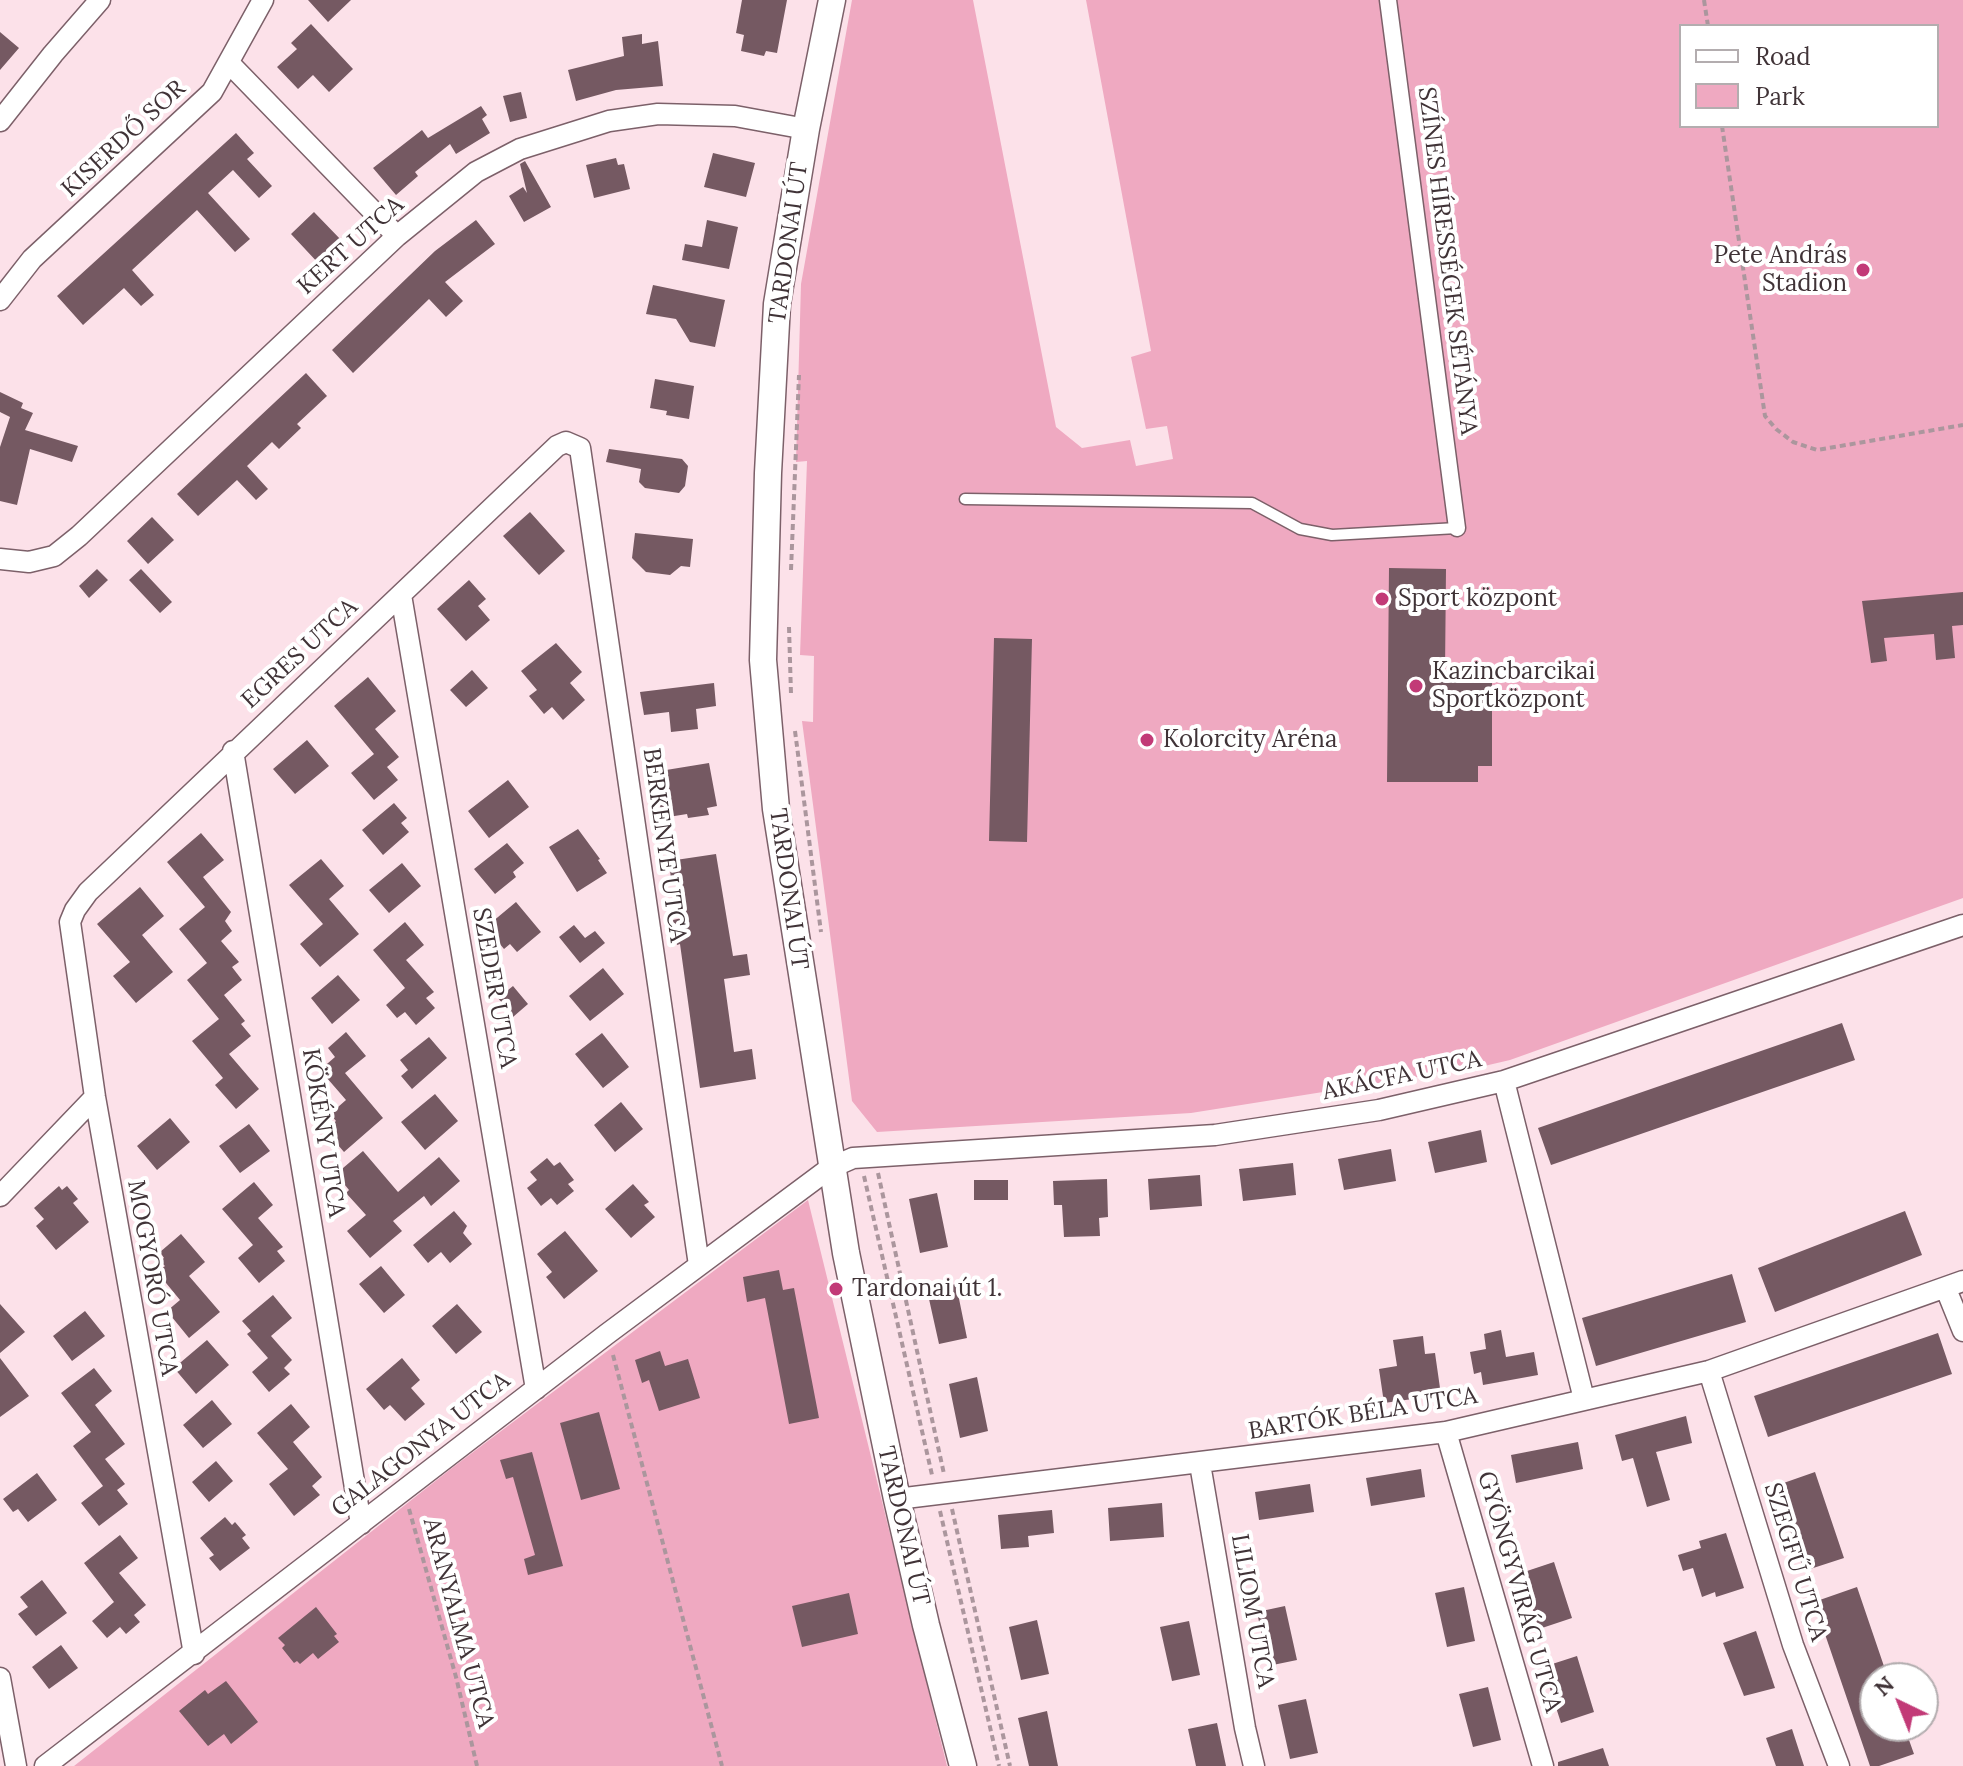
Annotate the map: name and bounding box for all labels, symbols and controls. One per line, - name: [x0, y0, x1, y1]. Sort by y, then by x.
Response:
- legend: [1679, 24, 1939, 128]
- text: Road: [1755, 41, 1811, 72]
- street label: KISERDŐ SOR: [56, 74, 192, 204]
- text: Park: [1755, 81, 1805, 112]
- street label: SZÍNES HÍRESSÉGEK SÉTÁNYA: [1411, 85, 1483, 437]
- street label: TARDONAI ÚT: [763, 160, 815, 326]
- street label: KERT UTCA: [292, 191, 410, 301]
- place label: Pete András Stadion: [1714, 242, 1847, 298]
- marker: Pete András Stadion: [1854, 261, 1872, 279]
- place label: Sport központ: [1398, 585, 1557, 613]
- marker: Sport központ: [1373, 590, 1391, 608]
- street label: EGRES UTCA: [236, 593, 364, 715]
- place label: Kazincbarcikai Sportközpont: [1432, 658, 1595, 714]
- marker: Kazincbarcikai Sportközpont: [1407, 677, 1425, 695]
- place label: Kolorcity Aréna: [1163, 726, 1337, 754]
- marker: Kolorcity Aréna: [1138, 731, 1156, 749]
- street label: BERKENYE UTCA: [636, 746, 692, 944]
- street label: TARDONAI ÚT: [762, 806, 814, 972]
- street label: SZEDER UTCA: [466, 906, 522, 1070]
- street label: AKÁCFA UTCA: [1320, 1045, 1484, 1107]
- street label: KÖKÉNY UTCA: [295, 1046, 351, 1220]
- street label: MOGYORÓ UTCA: [121, 1178, 183, 1378]
- place label: Tardonai út 1.: [852, 1275, 1002, 1303]
- marker: Tardonai út 1.: [827, 1280, 845, 1298]
- street label: GALAGONYA UTCA: [326, 1366, 516, 1524]
- street label: BARTÓK BÉLA UTCA: [1246, 1382, 1480, 1446]
- street label: TARDONAI ÚT: [871, 1444, 935, 1608]
- street label: GYÖNGYVIRÁG UTCA: [1471, 1468, 1567, 1716]
- street label: SZEGFŰ UTCA: [1757, 1479, 1833, 1645]
- street label: ARANYALMA UTCA: [416, 1515, 500, 1731]
- street label: LILIOM UTCA: [1224, 1532, 1280, 1690]
- north arrow: [1859, 1662, 1939, 1742]
- text: N: [1868, 1670, 1900, 1702]

